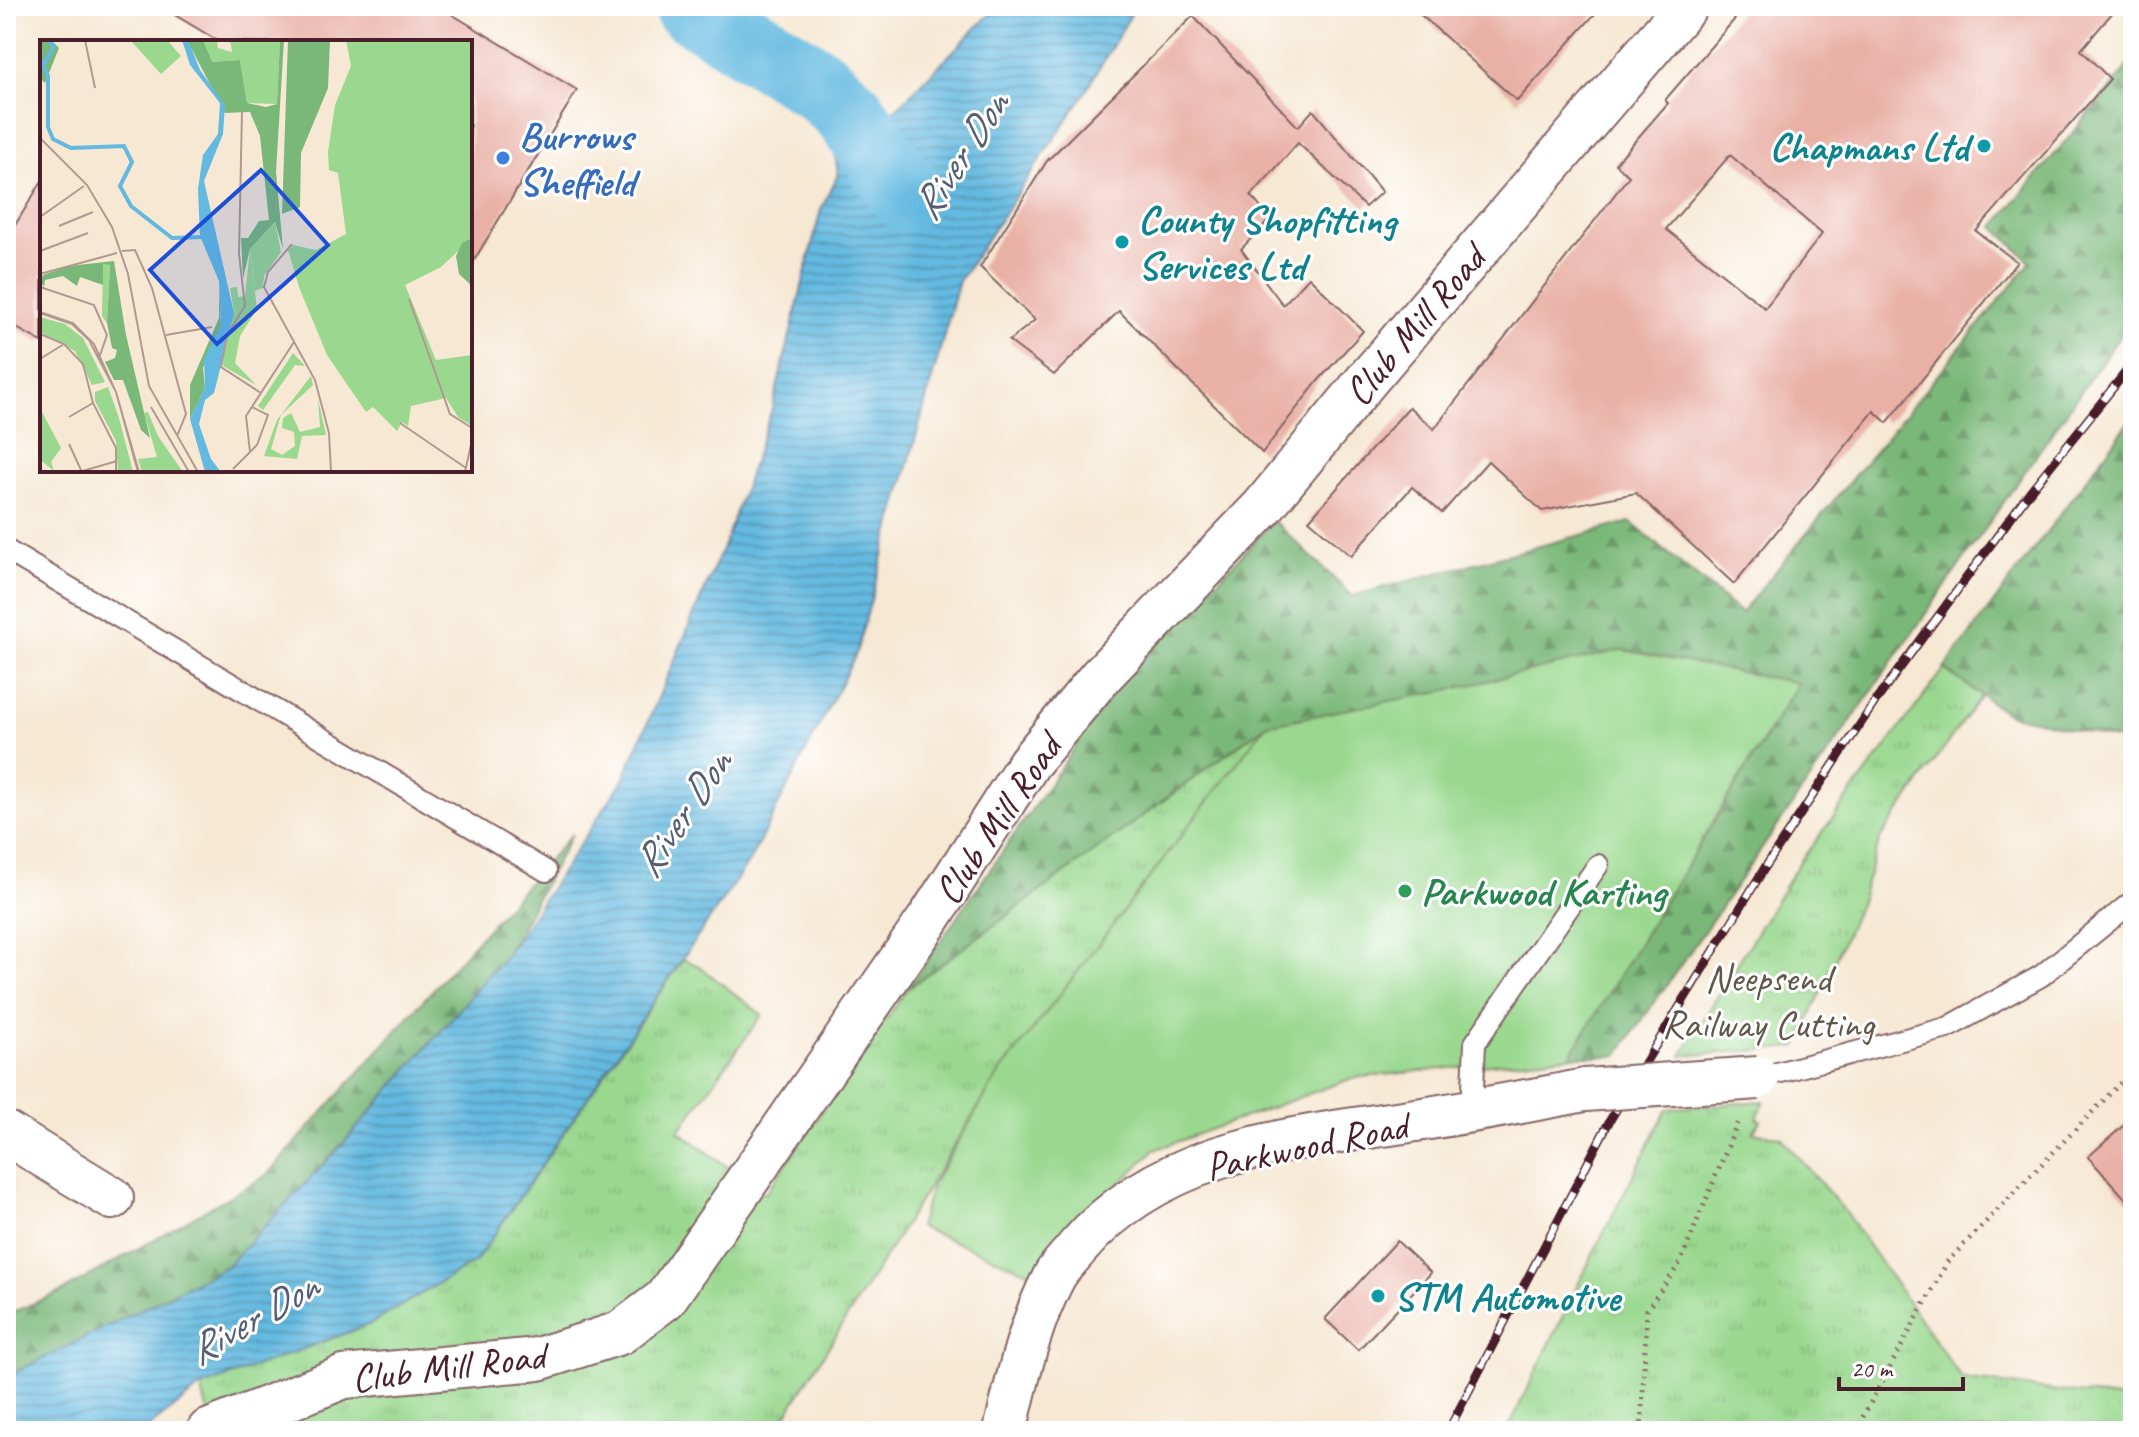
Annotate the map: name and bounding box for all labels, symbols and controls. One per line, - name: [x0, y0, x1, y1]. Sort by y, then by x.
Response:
- inset map: [40, 40, 472, 472]
- water label: River Don: [899, 79, 1023, 230]
- place label: Burrows Sheffield: [519, 111, 642, 207]
- place label: Chapmans Ltd: [1769, 122, 1975, 172]
- marker: Chapmans Ltd: [1975, 137, 1993, 155]
- marker: Burrows Sheffield: [494, 149, 512, 167]
- place label: County Shopfitting Services Ltd: [1138, 195, 1399, 291]
- street label: Club Mill Road: [1333, 230, 1500, 416]
- marker: County Shopfitting Services Ltd: [1113, 233, 1131, 251]
- street label: Club Mill Road: [923, 720, 1076, 914]
- water label: River Don: [621, 737, 746, 887]
- place label: Parkwood Karting: [1421, 867, 1669, 917]
- marker: Parkwood Karting: [1396, 882, 1414, 900]
- park label: Neepsend Railway Cutting: [1662, 953, 1876, 1049]
- street label: Parkwood Road: [1201, 1099, 1418, 1192]
- water label: River Don: [178, 1258, 331, 1377]
- place label: STM Automotive: [1394, 1272, 1622, 1322]
- marker: STM Automotive: [1369, 1287, 1387, 1305]
- street label: Club Mill Road: [349, 1330, 554, 1404]
- scale bar: [1839, 1341, 1963, 1391]
- text: 20 m: [1851, 1354, 1894, 1384]

